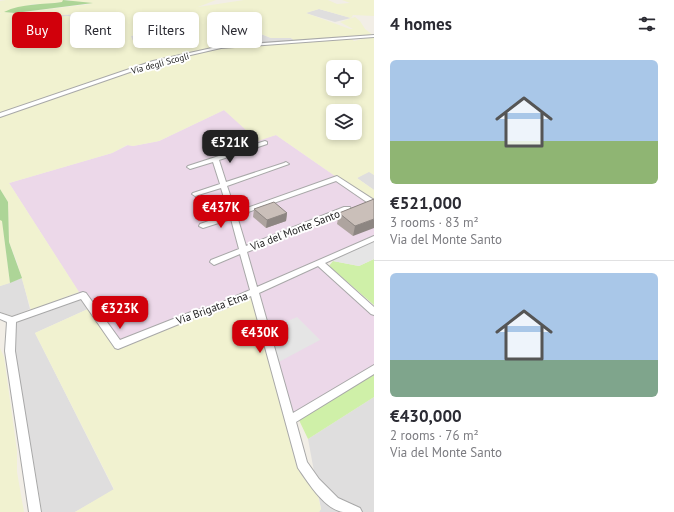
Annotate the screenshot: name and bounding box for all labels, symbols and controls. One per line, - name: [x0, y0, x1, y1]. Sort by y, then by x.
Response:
- chip: Buy: [12, 12, 62, 48]
- chip: Rent: [70, 12, 125, 48]
- chip: Filters: [133, 12, 199, 48]
- chip: New: [207, 12, 262, 48]
- text: 4 homes: [390, 13, 452, 35]
- icon: filters: [636, 13, 658, 35]
- street label: Via degli Scogli: [129, 50, 190, 76]
- map controls: [326, 60, 362, 140]
- button: locate: [326, 60, 362, 96]
- icon: home: [488, 86, 560, 158]
- button: layers: [326, 104, 362, 140]
- pin: €521K: [202, 130, 258, 164]
- text: €521K: [211, 134, 249, 151]
- text: €521,000: [390, 192, 462, 214]
- pin: €437K: [193, 195, 249, 229]
- text: €437K: [202, 199, 240, 216]
- street label: Via del Monte Santo: [247, 206, 342, 254]
- text: 3 rooms · 83 m²: [390, 214, 479, 231]
- text: Via del Monte Santo: [390, 231, 502, 248]
- street label: Via Brigata Etna: [173, 289, 250, 328]
- pin: €323K: [92, 296, 148, 330]
- icon: home: [488, 299, 560, 371]
- text: €323K: [101, 300, 139, 317]
- pin: €430K: [232, 320, 288, 354]
- text: €430K: [241, 324, 279, 341]
- text: €430,000: [390, 405, 462, 427]
- text: 2 rooms · 76 m²: [390, 427, 479, 444]
- text: Via del Monte Santo: [390, 444, 502, 461]

